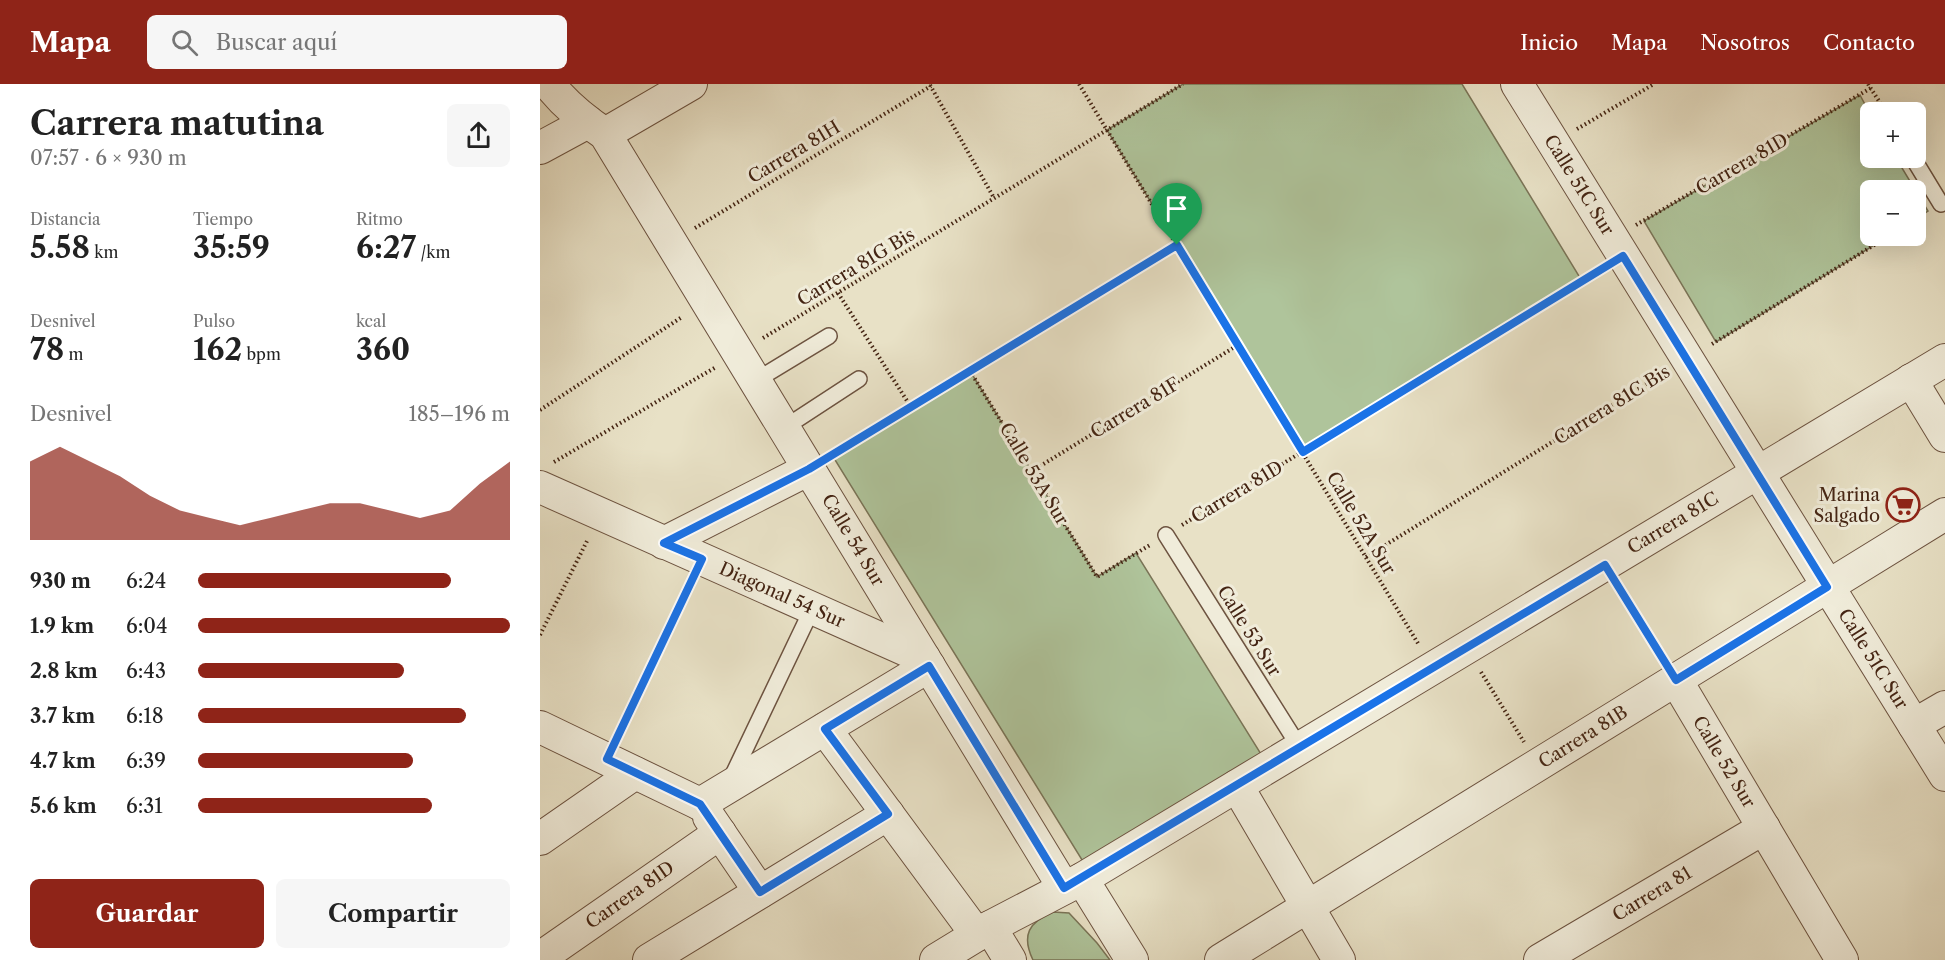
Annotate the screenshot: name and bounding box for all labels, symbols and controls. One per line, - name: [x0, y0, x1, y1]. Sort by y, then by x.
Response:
- search box: [147, 15, 567, 69]
- text: Mapa: [30, 25, 111, 59]
- icon: search: [168, 26, 201, 59]
- text: Buscar aquí: [216, 29, 337, 56]
- text: Inicio: [1520, 30, 1578, 55]
- text: Mapa: [1611, 30, 1667, 55]
- text: Nosotros: [1700, 30, 1790, 55]
- text: Contacto: [1823, 30, 1915, 55]
- map controls: [1860, 102, 1926, 246]
- button: +: [1860, 102, 1926, 168]
- text: Carrera matutina: [30, 103, 324, 144]
- button: share: [447, 104, 510, 167]
- street label: Carrera 81H: [744, 116, 844, 188]
- street label: Carrera 81D: [1692, 129, 1792, 199]
- street label: Calle 51C Sur: [1539, 131, 1619, 240]
- text: 07:57 · 6 × 930 m: [30, 146, 187, 170]
- button: −: [1860, 180, 1926, 246]
- pin: [1151, 183, 1202, 245]
- icon: arrive: [1160, 192, 1193, 225]
- text: Distancia: [30, 209, 101, 229]
- text: Tiempo: [193, 209, 253, 229]
- text: Ritmo: [356, 209, 403, 229]
- street label: Carrera 81G Bis: [793, 223, 919, 311]
- text: 5.58: [30, 229, 90, 266]
- text: 35:59: [193, 229, 270, 266]
- text: 6:27: [356, 229, 416, 266]
- text: km: [90, 242, 118, 262]
- text: /km: [416, 242, 450, 262]
- text: Desnivel: [30, 311, 96, 331]
- text: Pulso: [193, 311, 235, 331]
- text: kcal: [356, 311, 386, 331]
- text: 78: [30, 331, 64, 368]
- text: 162: [193, 331, 242, 368]
- text: 360: [356, 331, 410, 368]
- text: m: [64, 344, 83, 364]
- text: bpm: [242, 344, 281, 364]
- street label: Carrera 81C Bis: [1550, 361, 1674, 449]
- street label: Carrera 81F: [1087, 373, 1184, 443]
- text: Desnivel: [30, 402, 112, 426]
- text: 185–196 m: [408, 402, 510, 426]
- street label: Calle 53A Sur: [995, 419, 1073, 530]
- street label: Carrera 81D: [1187, 456, 1287, 528]
- street label: Calle 52A Sur: [1322, 468, 1401, 579]
- place label: Marina Salgado: [1814, 484, 1880, 527]
- street label: Carrera 81C: [1624, 487, 1722, 559]
- supermarket icon: Marina Salgado: [1885, 487, 1921, 523]
- street label: Calle 54 Sur: [817, 490, 889, 590]
- street label: Diagonal 54 Sur: [716, 557, 849, 633]
- text: 930 m: [30, 569, 91, 593]
- text: 6:24: [126, 569, 166, 593]
- street label: Calle 53 Sur: [1212, 582, 1286, 681]
- street label: Calle 51C Sur: [1833, 605, 1913, 714]
- text: 1.9 km: [30, 614, 94, 638]
- text: 6:04: [126, 614, 168, 638]
- text: 2.8 km: [30, 659, 98, 683]
- text: 6:43: [126, 659, 166, 683]
- street label: Carrera 81B: [1534, 701, 1632, 773]
- text: 3.7 km: [30, 704, 95, 728]
- text: 6:18: [126, 704, 164, 728]
- street label: Calle 52 Sur: [1688, 712, 1760, 812]
- text: 4.7 km: [30, 749, 96, 773]
- text: 6:39: [126, 749, 166, 773]
- text: 5.6 km: [30, 794, 97, 818]
- text: 6:31: [126, 794, 163, 818]
- street label: Carrera 81D: [582, 857, 678, 933]
- street label: Carrera 81: [1609, 862, 1696, 926]
- button: Guardar: [30, 879, 264, 948]
- button: Compartir: [276, 879, 510, 948]

